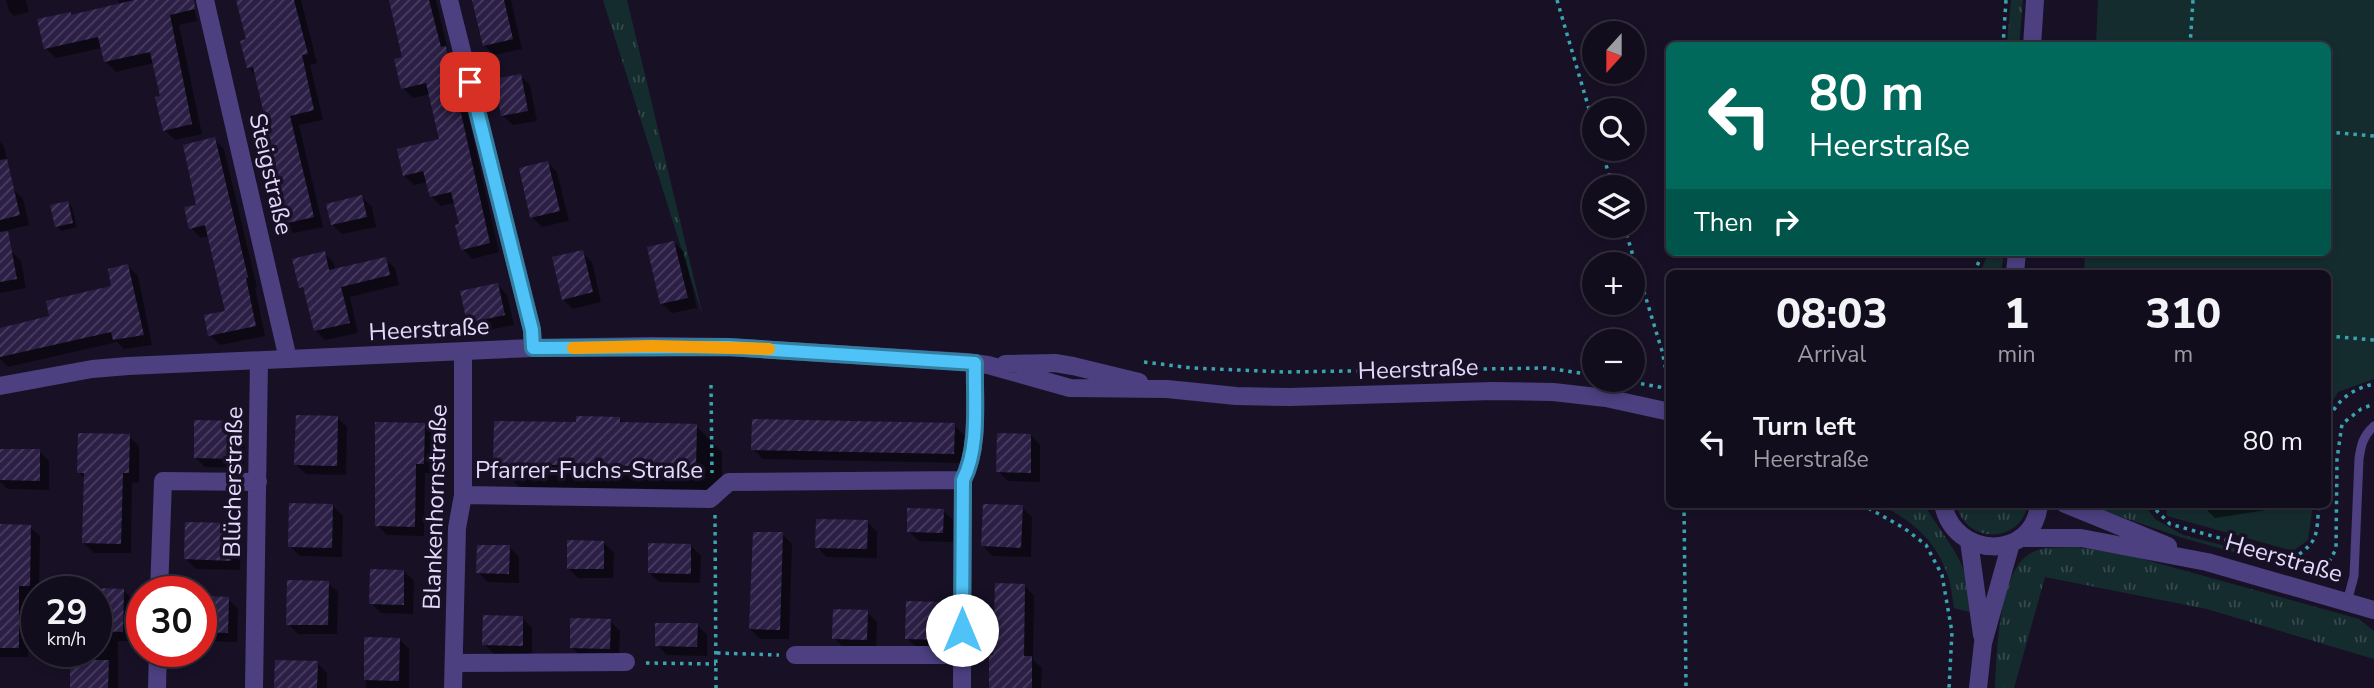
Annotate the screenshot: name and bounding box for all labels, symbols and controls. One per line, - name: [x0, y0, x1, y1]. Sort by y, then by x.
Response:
- north arrow: [1582, 21, 1645, 84]
- map controls: [1582, 21, 1645, 392]
- pin: [440, 52, 500, 112]
- text: 80 m: [1809, 60, 1924, 127]
- icon: arrive: [451, 63, 489, 101]
- icon: left: [1694, 70, 1785, 161]
- button: search: [1582, 98, 1645, 161]
- street label: Steigstraße: [241, 110, 301, 238]
- text: Heerstraße: [1809, 124, 1970, 167]
- button: layers: [1582, 175, 1645, 238]
- icon: right: [1767, 203, 1805, 241]
- text: Then: [1694, 205, 1753, 240]
- button: +: [1582, 252, 1645, 315]
- text: 08:03: [1776, 286, 1888, 343]
- text: 1: [2004, 286, 2029, 343]
- text: 310: [2146, 286, 2221, 343]
- street label: Heerstraße: [368, 310, 490, 348]
- button: −: [1582, 329, 1645, 392]
- text: Arrival: [1797, 339, 1866, 370]
- text: min: [1998, 339, 2036, 370]
- text: m: [2173, 339, 2193, 370]
- street label: Heerstraße: [1357, 351, 1479, 387]
- street label: Blankenhornstraße: [415, 404, 455, 610]
- street label: Blücherstraße: [216, 406, 250, 558]
- text: Turn left: [1753, 409, 1856, 444]
- icon: left: [1694, 423, 1732, 461]
- text: 80 m: [2243, 424, 2303, 459]
- text: Heerstraße: [1753, 444, 1869, 475]
- street label: Pfarrer-Fuchs-Straße: [475, 454, 703, 486]
- street label: Heerstraße: [2222, 526, 2346, 590]
- speed limit sign: 30: [126, 576, 217, 667]
- text: 29: [45, 589, 88, 636]
- position arrow: [925, 593, 999, 667]
- text: km/h: [47, 627, 86, 651]

